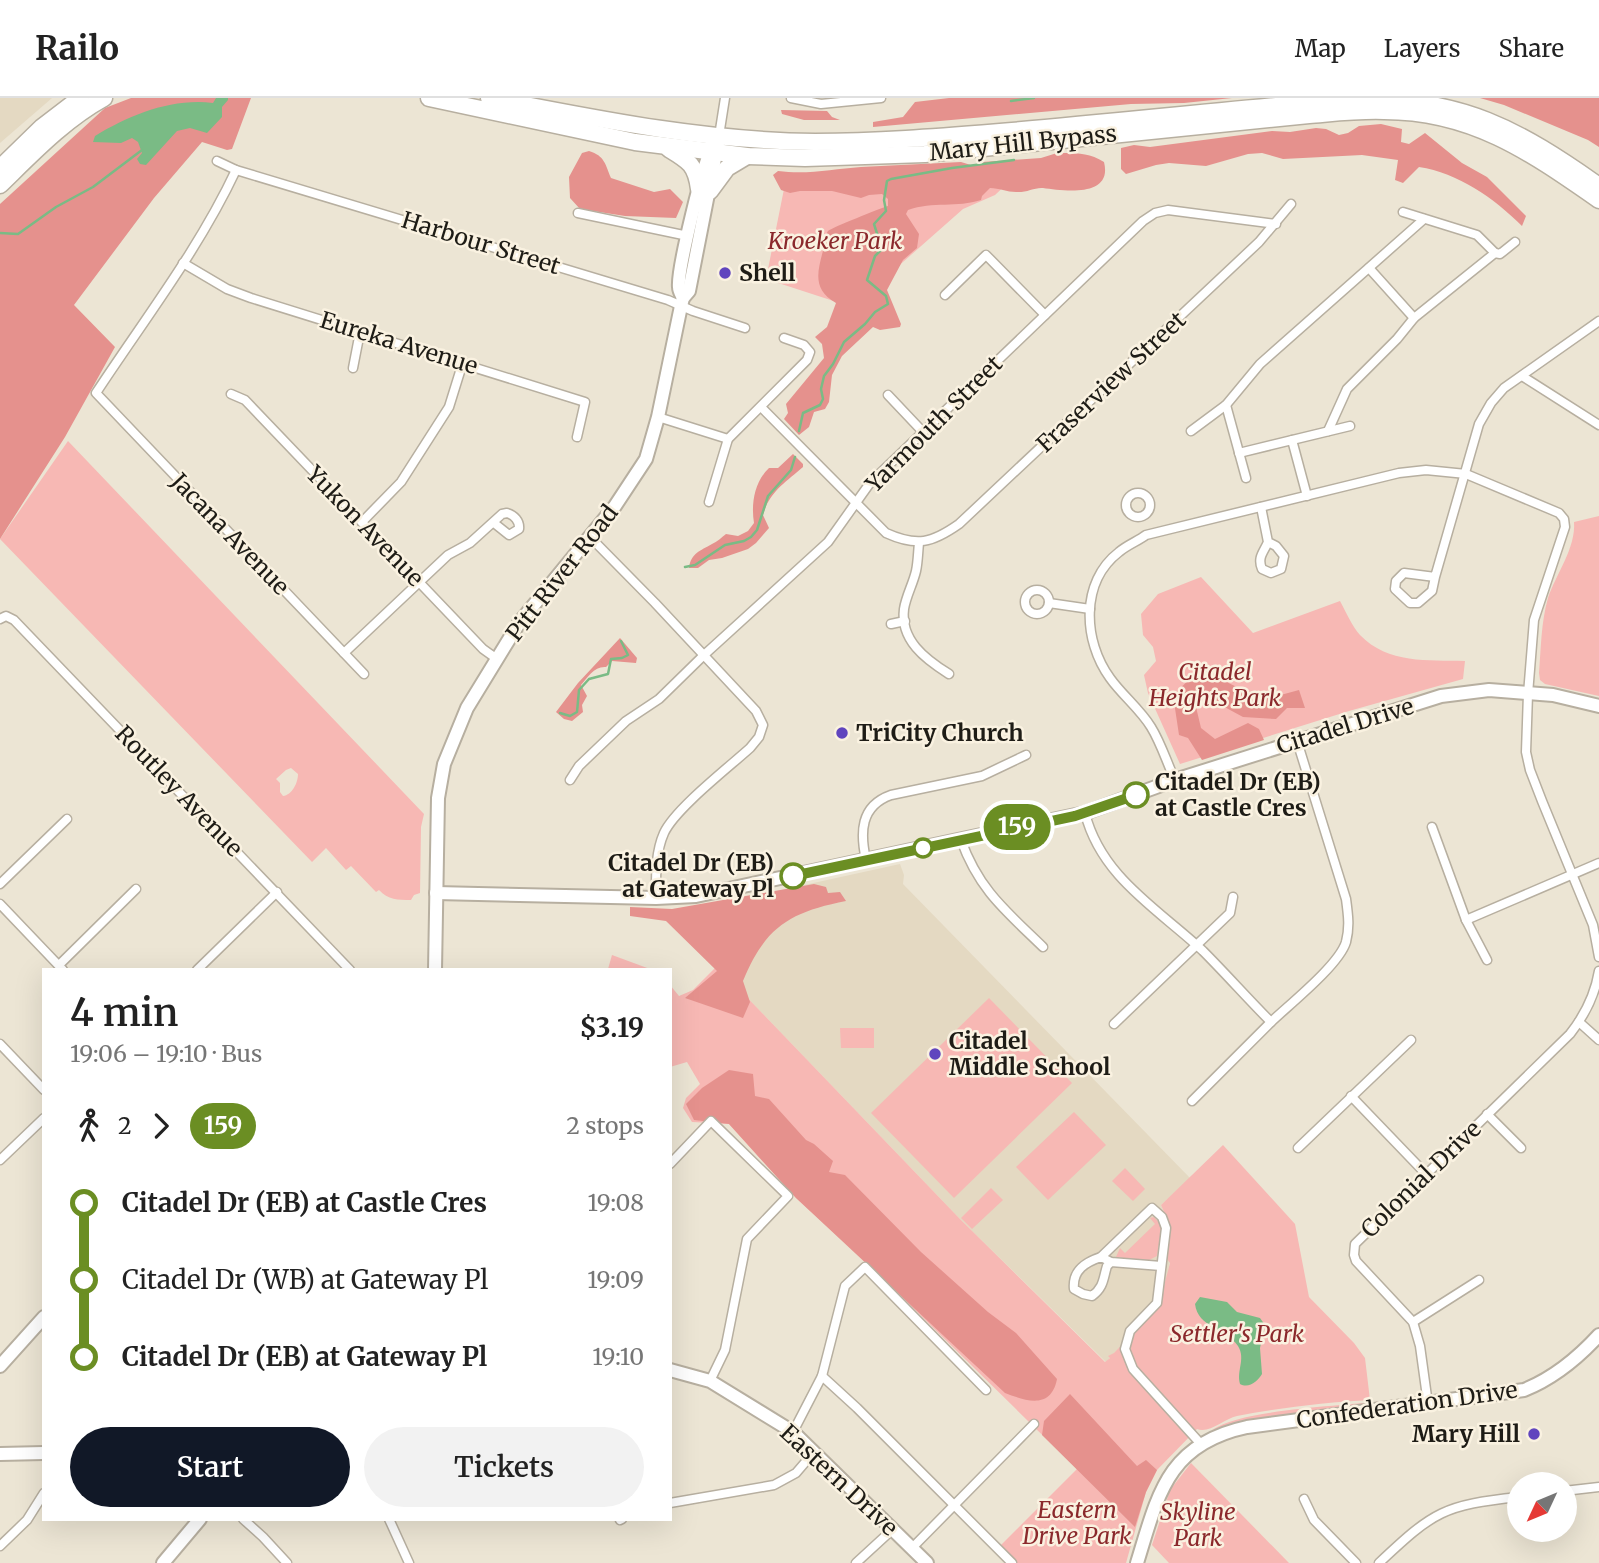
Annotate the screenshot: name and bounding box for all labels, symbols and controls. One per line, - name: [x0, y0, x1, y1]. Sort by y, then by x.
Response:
- text: Railo: [35, 28, 119, 69]
- text: Map: [1295, 33, 1346, 64]
- text: Layers: [1384, 33, 1460, 64]
- text: Share: [1498, 33, 1564, 64]
- street label: Mary Hill Bypass: [928, 118, 1118, 167]
- street label: Harbour Street: [398, 205, 564, 280]
- park label: Kroeker Park: [767, 226, 903, 255]
- place label: Shell: [739, 258, 796, 287]
- marker: Shell: [717, 265, 733, 281]
- street label: Eureka Avenue: [317, 305, 482, 380]
- street label: Fraserview Street: [1030, 305, 1191, 458]
- street label: Yarmouth Street: [858, 349, 1008, 499]
- street label: Yukon Avenue: [300, 459, 430, 592]
- street label: Jacana Avenue: [164, 466, 296, 601]
- street label: Pitt River Road: [499, 499, 624, 647]
- park label: Citadel Heights Park: [1148, 657, 1282, 712]
- street label: Citadel Drive: [1273, 691, 1417, 760]
- place label: TriCity Church: [856, 718, 1024, 747]
- street label: Routley Avenue: [110, 719, 249, 862]
- marker: TriCity Church: [834, 725, 850, 741]
- place label: Citadel Dr (EB) at Castle Cres: [1155, 767, 1321, 822]
- marker: Citadel Dr (EB) at Castle Cres: [1123, 782, 1149, 808]
- line badge: 159: [977, 804, 1057, 850]
- text: 159: [998, 811, 1036, 842]
- unlabelled marker: [913, 838, 933, 858]
- place label: Citadel Dr (EB) at Gateway Pl: [608, 848, 775, 903]
- marker: Citadel Dr (EB) at Gateway Pl: [780, 863, 806, 889]
- text: 4 min: [70, 989, 179, 1036]
- text: $3.19: [579, 1011, 644, 1044]
- place label: Citadel Middle School: [949, 1026, 1111, 1081]
- text: 19:06 – 19:10 · Bus: [70, 1039, 262, 1068]
- marker: Citadel Middle School: [927, 1046, 943, 1062]
- icon: walk: [70, 1107, 108, 1145]
- icon: forward: [142, 1107, 180, 1145]
- text: 159: [204, 1110, 242, 1141]
- text: 2: [118, 1111, 132, 1140]
- text: 2 stops: [566, 1111, 644, 1140]
- street label: Colonial Drive: [1354, 1114, 1487, 1243]
- text: Citadel Dr (EB) at Castle Cres: [122, 1186, 487, 1219]
- text: 19:08: [587, 1188, 644, 1217]
- text: Citadel Dr (WB) at Gateway Pl: [122, 1263, 488, 1296]
- text: 19:09: [587, 1265, 644, 1294]
- park label: Settler's Park: [1170, 1319, 1305, 1348]
- text: Citadel Dr (EB) at Gateway Pl: [122, 1340, 487, 1373]
- text: 19:10: [592, 1342, 644, 1371]
- street label: Confederation Drive: [1295, 1375, 1519, 1434]
- street label: Eastern Drive: [774, 1418, 904, 1542]
- place label: Mary Hill: [1412, 1419, 1521, 1448]
- marker: Mary Hill: [1526, 1426, 1542, 1442]
- button: Start: [70, 1427, 350, 1507]
- button: Tickets: [364, 1427, 644, 1507]
- north arrow: [1507, 1472, 1577, 1542]
- map controls: [1507, 1472, 1577, 1542]
- park label: Eastern Drive Park: [1021, 1495, 1132, 1550]
- park label: Skyline Park: [1160, 1497, 1236, 1552]

